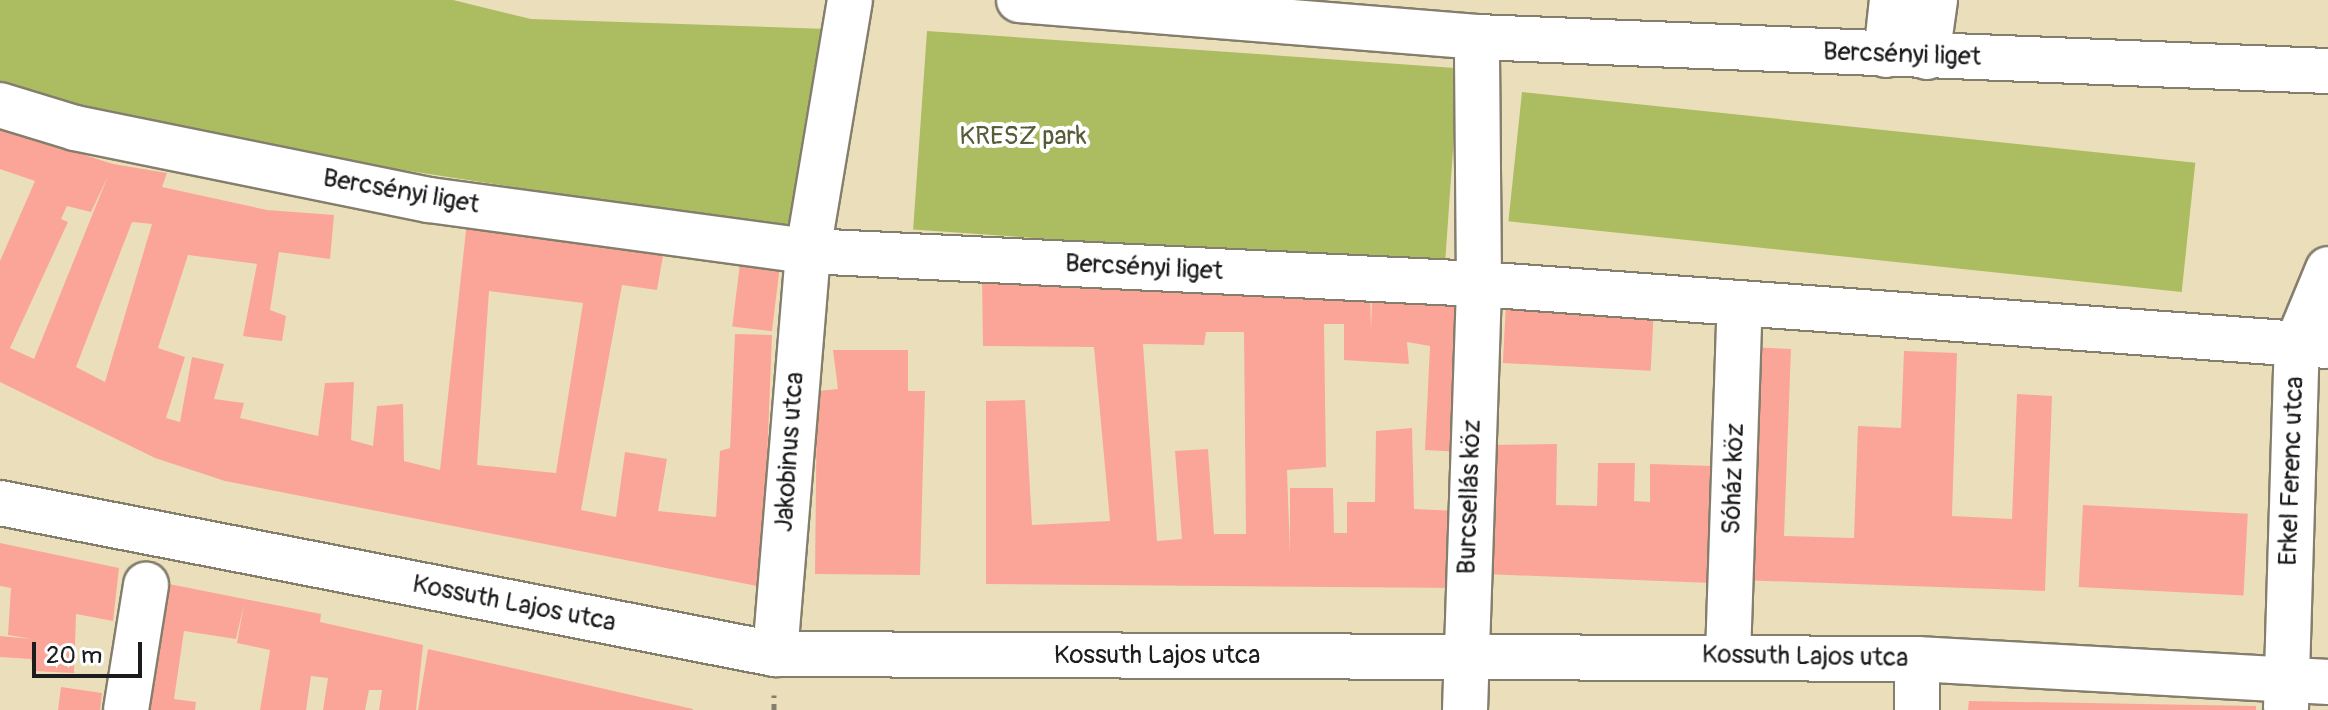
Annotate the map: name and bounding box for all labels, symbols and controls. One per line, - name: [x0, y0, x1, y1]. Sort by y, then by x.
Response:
- street label: Bercsényi liget: [1822, 37, 1982, 73]
- park label: KRESZ park: [959, 121, 1087, 153]
- street label: Bercsényi liget: [320, 163, 482, 221]
- street label: Bercsényi liget: [1064, 248, 1224, 288]
- street label: Jakobinus utca: [769, 371, 811, 533]
- street label: Erkel Ferenc utca: [2273, 376, 2311, 566]
- street label: Burcsellás köz: [1452, 419, 1488, 575]
- street label: Sóház köz: [1716, 423, 1752, 535]
- street label: Kossuth Lajos utca: [410, 569, 618, 639]
- scale bar: [36, 626, 146, 676]
- street label: Kossuth Lajos utca: [1054, 640, 1260, 672]
- street label: Kossuth Lajos utca: [1701, 640, 1909, 674]
- text: 20 m: [46, 641, 102, 670]

